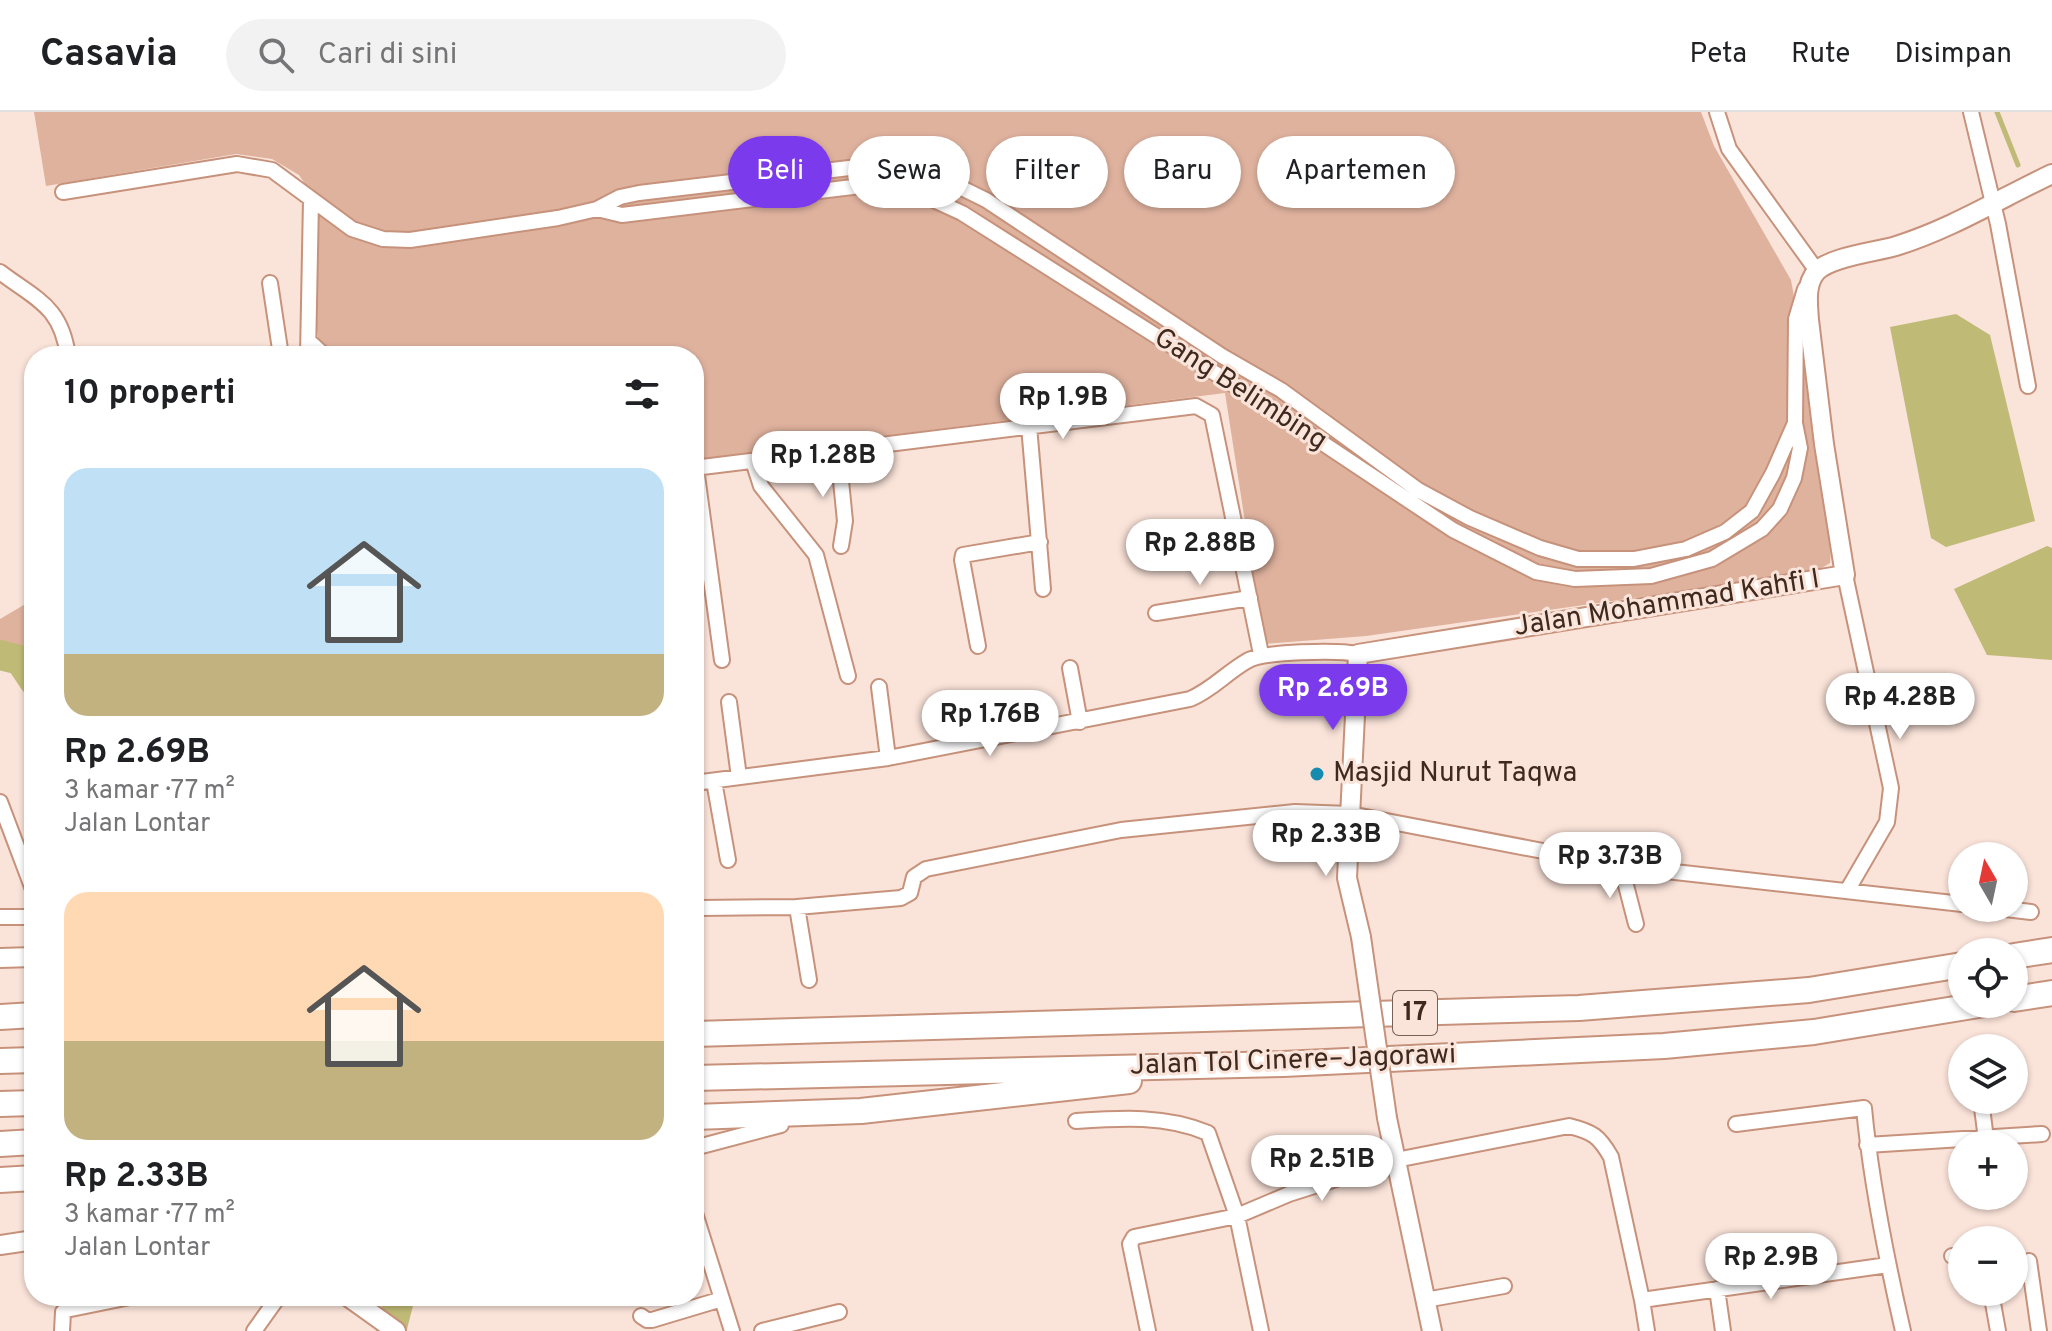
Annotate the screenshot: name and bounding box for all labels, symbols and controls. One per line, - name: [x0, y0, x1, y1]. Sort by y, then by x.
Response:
- search box: [226, 19, 786, 91]
- text: Casavia: [40, 31, 178, 80]
- icon: search: [254, 33, 298, 77]
- text: Cari di sini: [318, 37, 457, 74]
- text: Peta: [1690, 37, 1747, 73]
- text: Rute: [1791, 37, 1850, 73]
- text: Disimpan: [1894, 37, 2012, 73]
- chip: Beli: [728, 136, 832, 208]
- chip: Sewa: [848, 136, 970, 208]
- chip: Filter: [986, 136, 1108, 208]
- chip: Baru: [1124, 136, 1241, 208]
- chip: Apartemen: [1257, 136, 1455, 208]
- street label: Gang Belimbing: [1147, 321, 1333, 459]
- icon: filters: [620, 372, 664, 416]
- text: 10 properti: [64, 373, 236, 416]
- pin: Rp 1.9B: [989, 373, 1137, 441]
- text: Rp 1.9B: [1018, 382, 1108, 415]
- pin: Rp 1.28B: [740, 431, 906, 499]
- text: Rp 1.28B: [770, 440, 876, 473]
- pin: Rp 2.88B: [1117, 519, 1283, 587]
- icon: home: [292, 520, 436, 664]
- text: Rp 2.88B: [1144, 528, 1256, 561]
- street label: Jalan Mohammad Kahfi I: [1512, 562, 1822, 646]
- pin: Rp 2.69B: [1250, 664, 1416, 732]
- text: Rp 2.69B: [1277, 673, 1389, 706]
- pin: Rp 4.28B: [1817, 673, 1983, 741]
- text: Rp 4.28B: [1844, 682, 1956, 715]
- pin: Rp 1.76B: [907, 690, 1073, 758]
- text: Rp 1.76B: [940, 699, 1040, 732]
- text: Rp 2.69B: [64, 732, 210, 775]
- place label: Masjid Nurut Taqwa: [1333, 756, 1577, 792]
- marker: Masjid Nurut Taqwa: [1308, 765, 1326, 783]
- text: 3 kamar · 77 m²: [64, 775, 235, 808]
- text: Jalan Lontar: [64, 808, 210, 841]
- pin: Rp 2.33B: [1243, 810, 1409, 878]
- text: Rp 2.33B: [1271, 819, 1381, 852]
- pin: Rp 3.73B: [1527, 832, 1693, 900]
- text: Rp 3.73B: [1557, 841, 1663, 874]
- north arrow: [1948, 842, 2028, 922]
- map controls: [1948, 842, 2028, 1306]
- button: locate: [1948, 938, 2028, 1018]
- icon: home: [292, 944, 436, 1088]
- road number: 17: [1393, 991, 1437, 1035]
- button: layers: [1948, 1034, 2028, 1114]
- street label: Jalan Tol Cinere–Jagorawi: [1129, 1037, 1457, 1085]
- button: +: [1948, 1130, 2028, 1210]
- pin: Rp 2.51B: [1239, 1135, 1405, 1203]
- text: Rp 2.51B: [1269, 1144, 1375, 1177]
- text: Rp 2.33B: [64, 1156, 209, 1199]
- text: 3 kamar · 77 m²: [64, 1199, 235, 1232]
- button: −: [1948, 1226, 2028, 1306]
- text: Jalan Lontar: [64, 1232, 210, 1265]
- pin: Rp 2.9B: [1697, 1233, 1845, 1301]
- text: Rp 2.9B: [1723, 1242, 1819, 1275]

